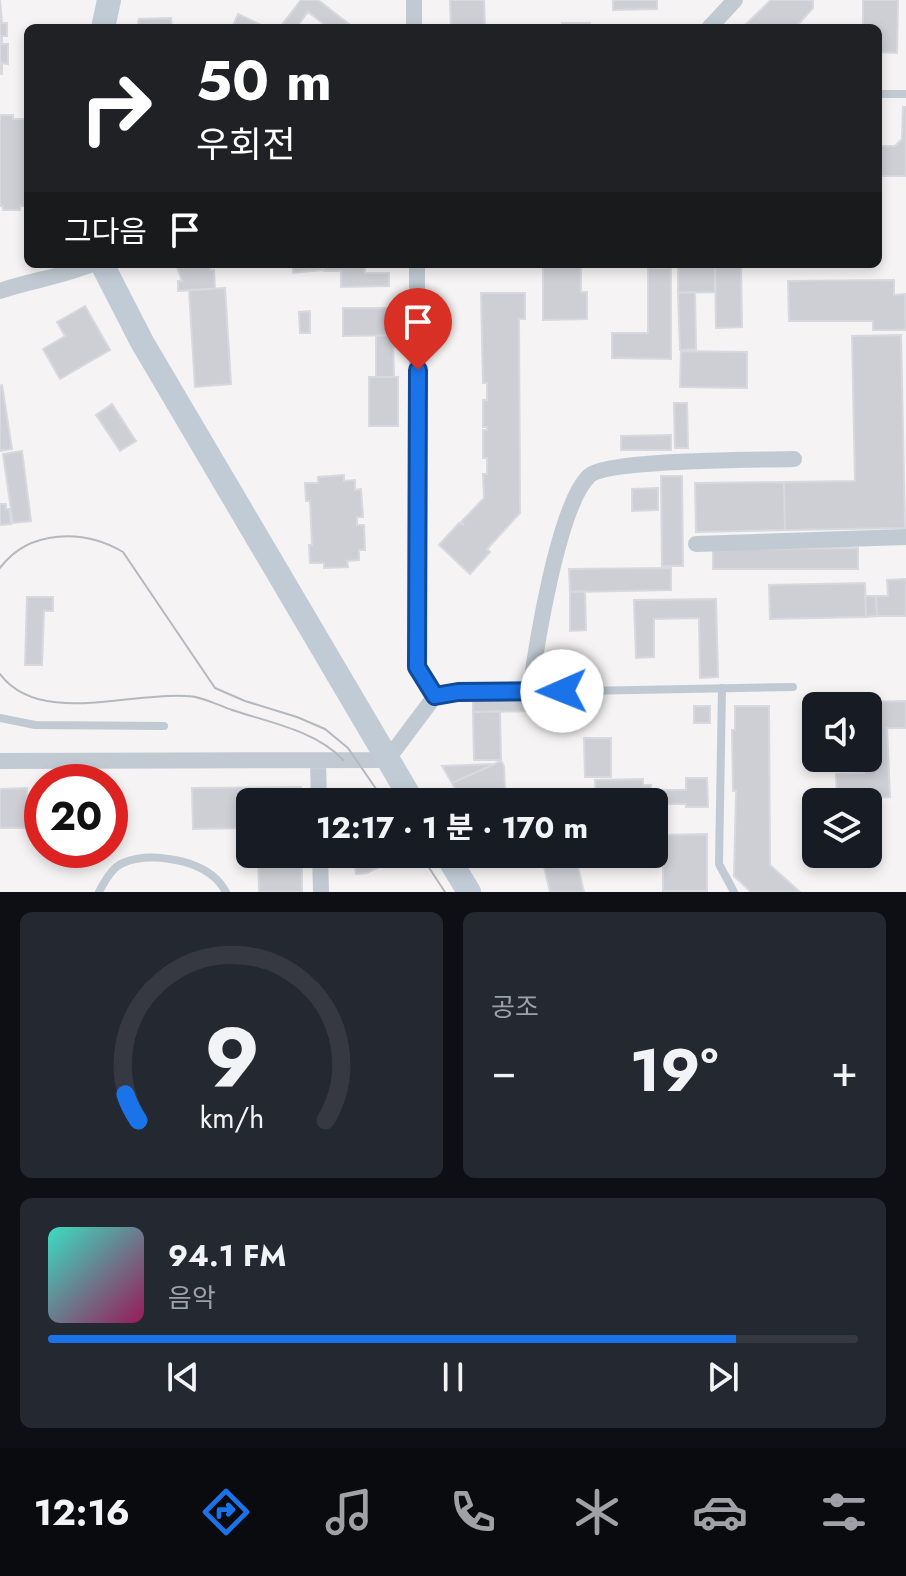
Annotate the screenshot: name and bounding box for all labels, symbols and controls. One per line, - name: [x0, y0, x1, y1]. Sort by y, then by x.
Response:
- text: 50 m: [196, 40, 332, 121]
- icon: right: [64, 56, 168, 160]
- text: 우회전: [196, 118, 295, 170]
- icon: arrive: [163, 208, 207, 252]
- text: 그다음: [64, 210, 147, 253]
- pin: [384, 288, 452, 370]
- icon: arrive: [396, 300, 440, 344]
- position arrow: [520, 649, 604, 733]
- map controls: [802, 692, 882, 868]
- button: sound: [802, 692, 882, 772]
- speed limit sign: 20: [24, 764, 128, 868]
- button: layers: [802, 788, 882, 868]
- text: 12:17 · 1 분 · 170 m: [316, 806, 588, 849]
- text: 공조: [491, 988, 539, 1026]
- text: 9: [204, 998, 259, 1118]
- text: 19°: [630, 1027, 718, 1114]
- text: −: [491, 1039, 517, 1103]
- text: +: [831, 1039, 858, 1103]
- text: km/h: [199, 1097, 264, 1139]
- text: 94.1 FM: [168, 1234, 286, 1277]
- text: 음악: [168, 1279, 216, 1317]
- icon: previous: [161, 1355, 205, 1399]
- icon: pause: [431, 1355, 475, 1399]
- icon: next: [701, 1355, 745, 1399]
- icon: directions: [198, 1484, 254, 1540]
- icon: music: [321, 1484, 377, 1540]
- icon: phone: [445, 1484, 501, 1540]
- icon: climate: [569, 1484, 625, 1540]
- icon: car: [692, 1484, 748, 1540]
- icon: filters: [816, 1484, 872, 1540]
- text: 12:16: [34, 1486, 130, 1538]

